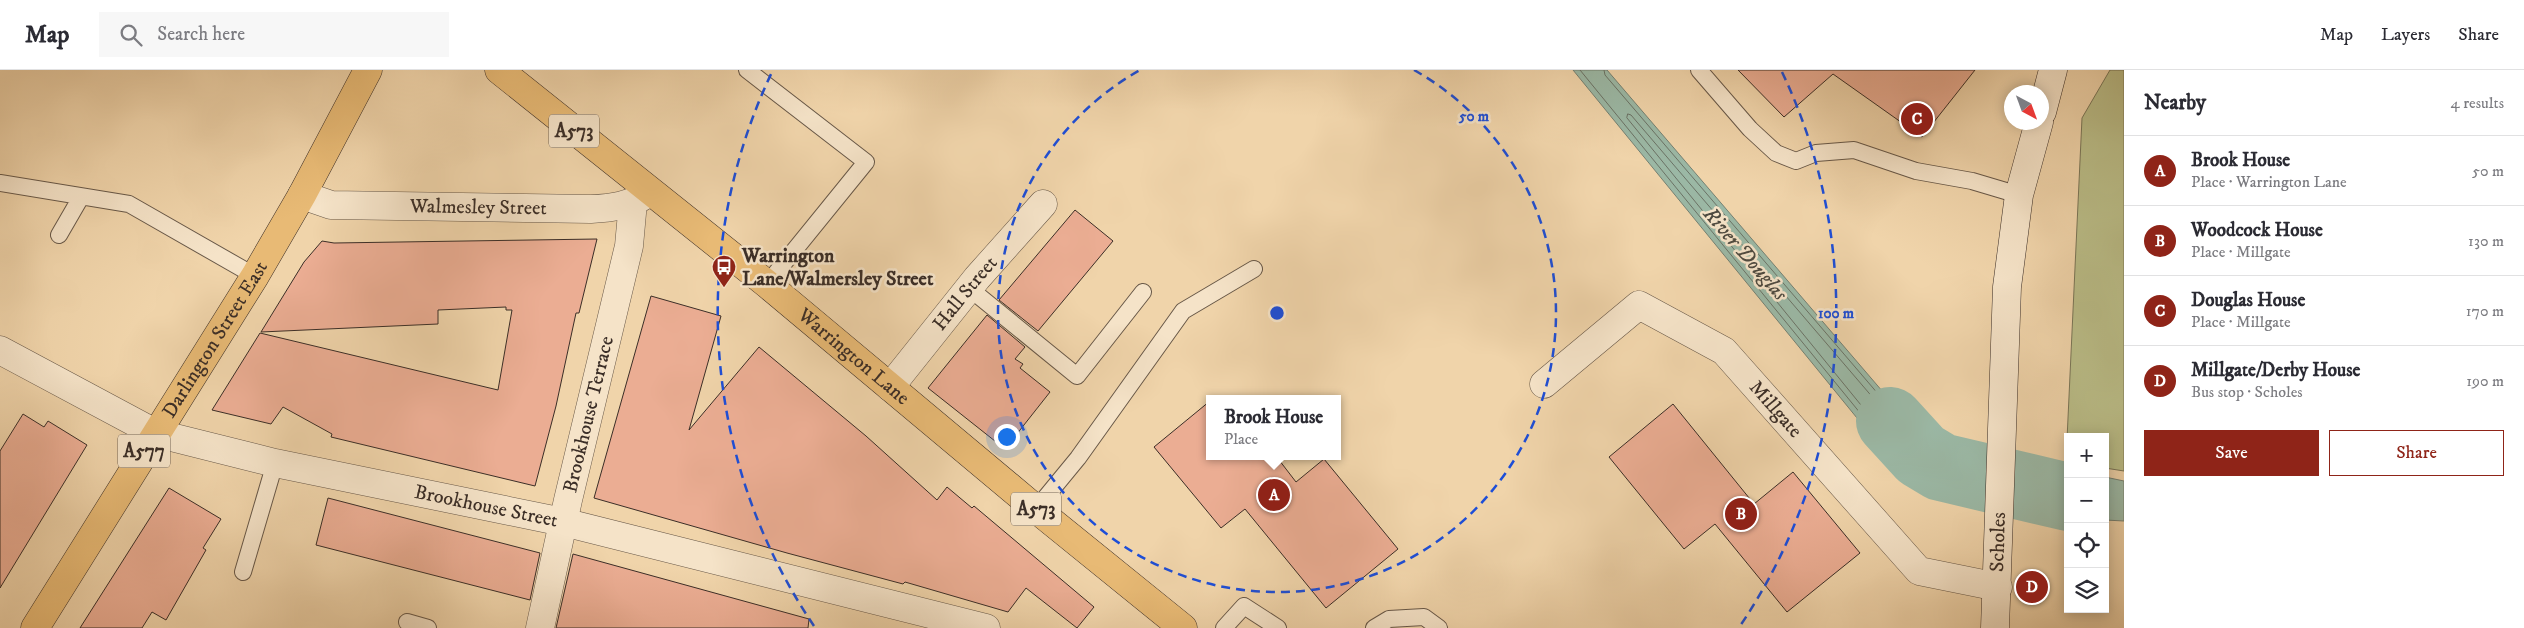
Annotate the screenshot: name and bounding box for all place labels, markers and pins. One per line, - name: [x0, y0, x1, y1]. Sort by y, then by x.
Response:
- pin: C: [1901, 100, 1933, 138]
- place label: Warrington Lane/Walmersley Street: [741, 244, 934, 292]
- bus stop icon: Warrington Lane/Walmersley Street: [711, 254, 737, 288]
- centre of rings: [1268, 304, 1286, 322]
- pin: A: [1258, 476, 1290, 514]
- pin: B: [1725, 495, 1757, 533]
- pin: D: [2016, 568, 2048, 606]

